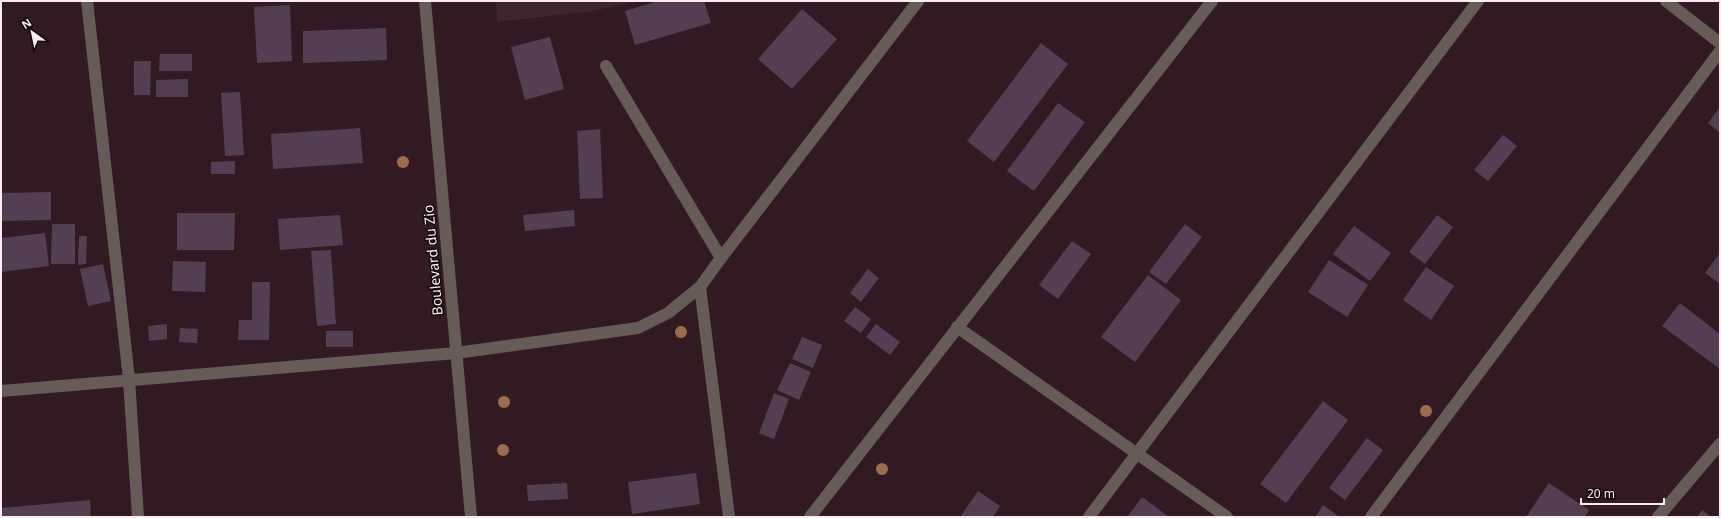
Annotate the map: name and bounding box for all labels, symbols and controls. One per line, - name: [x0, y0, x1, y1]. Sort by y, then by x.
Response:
- north arrow: [12, 12, 52, 52]
- text: N: [18, 14, 34, 32]
- street label: Boulevard du Zio: [418, 204, 447, 316]
- scale bar: [1581, 480, 1664, 506]
- text: 20 m: [1587, 485, 1615, 502]

